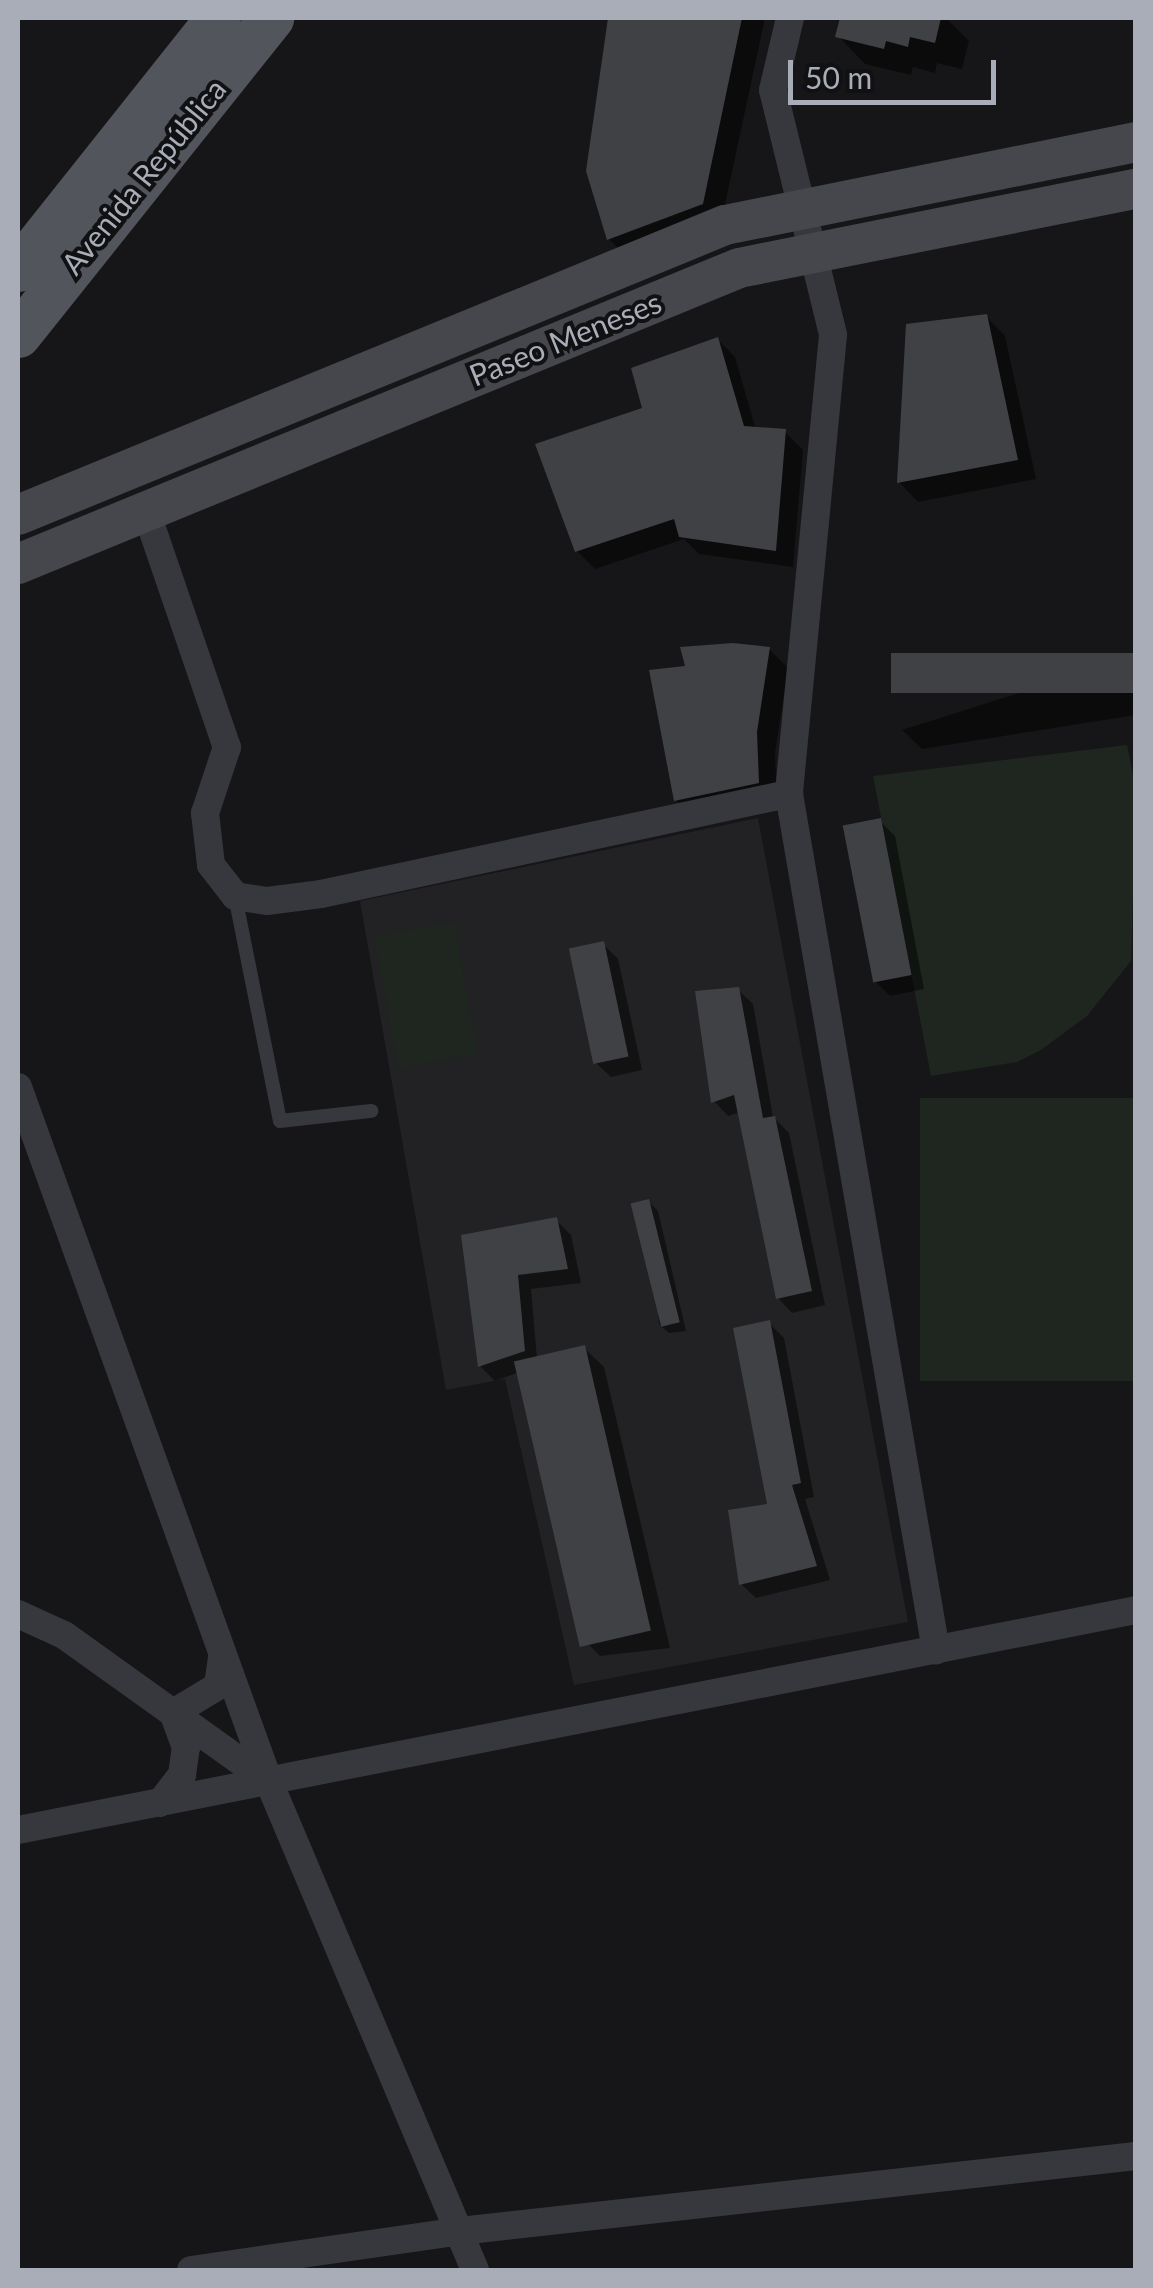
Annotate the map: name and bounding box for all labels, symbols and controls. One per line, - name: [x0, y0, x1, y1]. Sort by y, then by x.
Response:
- scale bar: [793, 40, 1000, 102]
- text: 50 m: [805, 59, 872, 95]
- street label: Avenida República: [53, 71, 233, 281]
- street label: Paseo Meneses: [464, 283, 666, 393]

